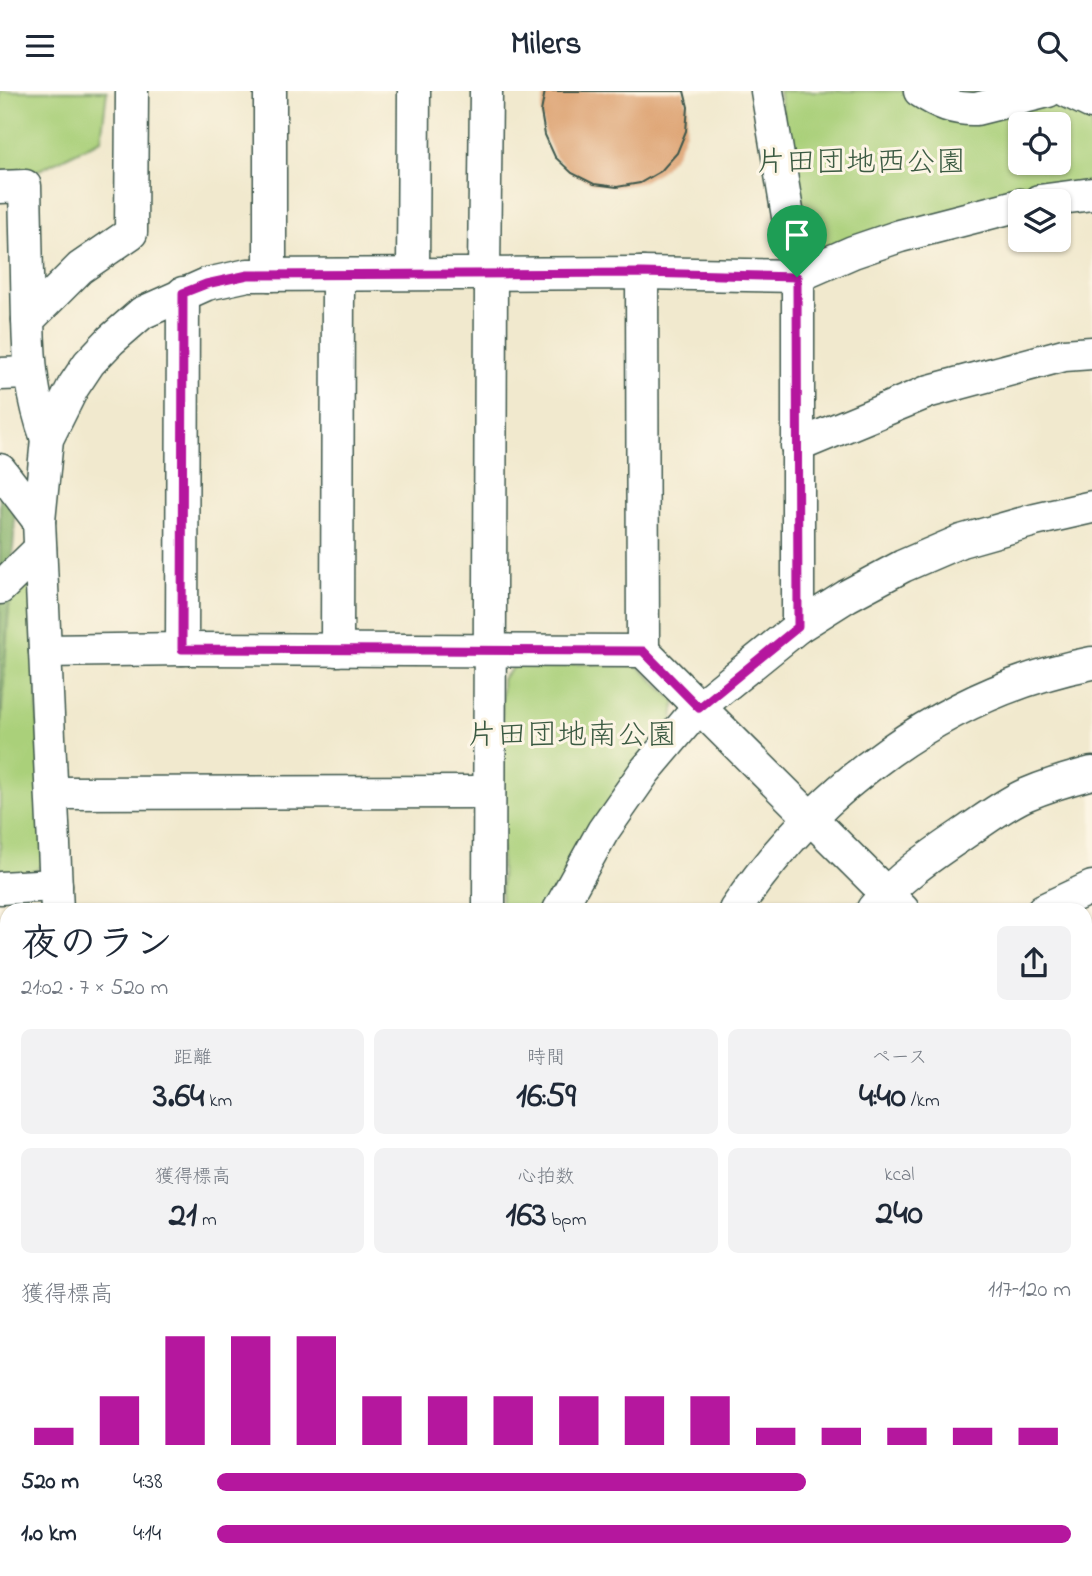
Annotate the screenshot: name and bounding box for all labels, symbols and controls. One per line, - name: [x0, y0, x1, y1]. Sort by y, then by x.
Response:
- text: Milers: [510, 22, 582, 69]
- icon: menu: [21, 27, 59, 65]
- icon: search: [1033, 27, 1071, 65]
- map controls: [1008, 112, 1071, 252]
- button: locate: [1008, 112, 1071, 175]
- park label: 片田団地西公園: [756, 142, 966, 186]
- button: layers: [1008, 189, 1071, 252]
- pin: [767, 205, 827, 277]
- icon: arrive: [778, 216, 816, 254]
- park label: 片田団地南公園: [467, 715, 677, 759]
- text: 夜のラン: [21, 918, 173, 974]
- button: share: [997, 926, 1071, 1000]
- text: 21:02 · 7 × 520 m: [21, 972, 168, 1005]
- text: 距離: [174, 1045, 212, 1072]
- text: 時間: [527, 1045, 565, 1072]
- text: ペース: [871, 1045, 927, 1072]
- text: 3.64: [153, 1072, 204, 1123]
- text: 16:59: [516, 1072, 576, 1123]
- text: 4:40: [859, 1072, 906, 1123]
- text: km: [204, 1088, 232, 1115]
- text: /km: [906, 1088, 940, 1115]
- text: kcal: [884, 1162, 914, 1189]
- text: 獲得標高: [155, 1164, 231, 1191]
- text: 心拍数: [517, 1164, 575, 1191]
- text: 240: [876, 1189, 923, 1240]
- text: 21: [169, 1191, 197, 1242]
- text: 163: [506, 1191, 547, 1242]
- text: m: [197, 1207, 217, 1234]
- text: bpm: [547, 1207, 586, 1234]
- text: 117–120 m: [988, 1274, 1071, 1307]
- text: 獲得標高: [21, 1279, 113, 1312]
- text: 520 m: [21, 1466, 79, 1499]
- text: 4:38: [133, 1466, 163, 1499]
- text: 1.0 km: [21, 1518, 77, 1551]
- text: 4:14: [133, 1518, 161, 1551]

